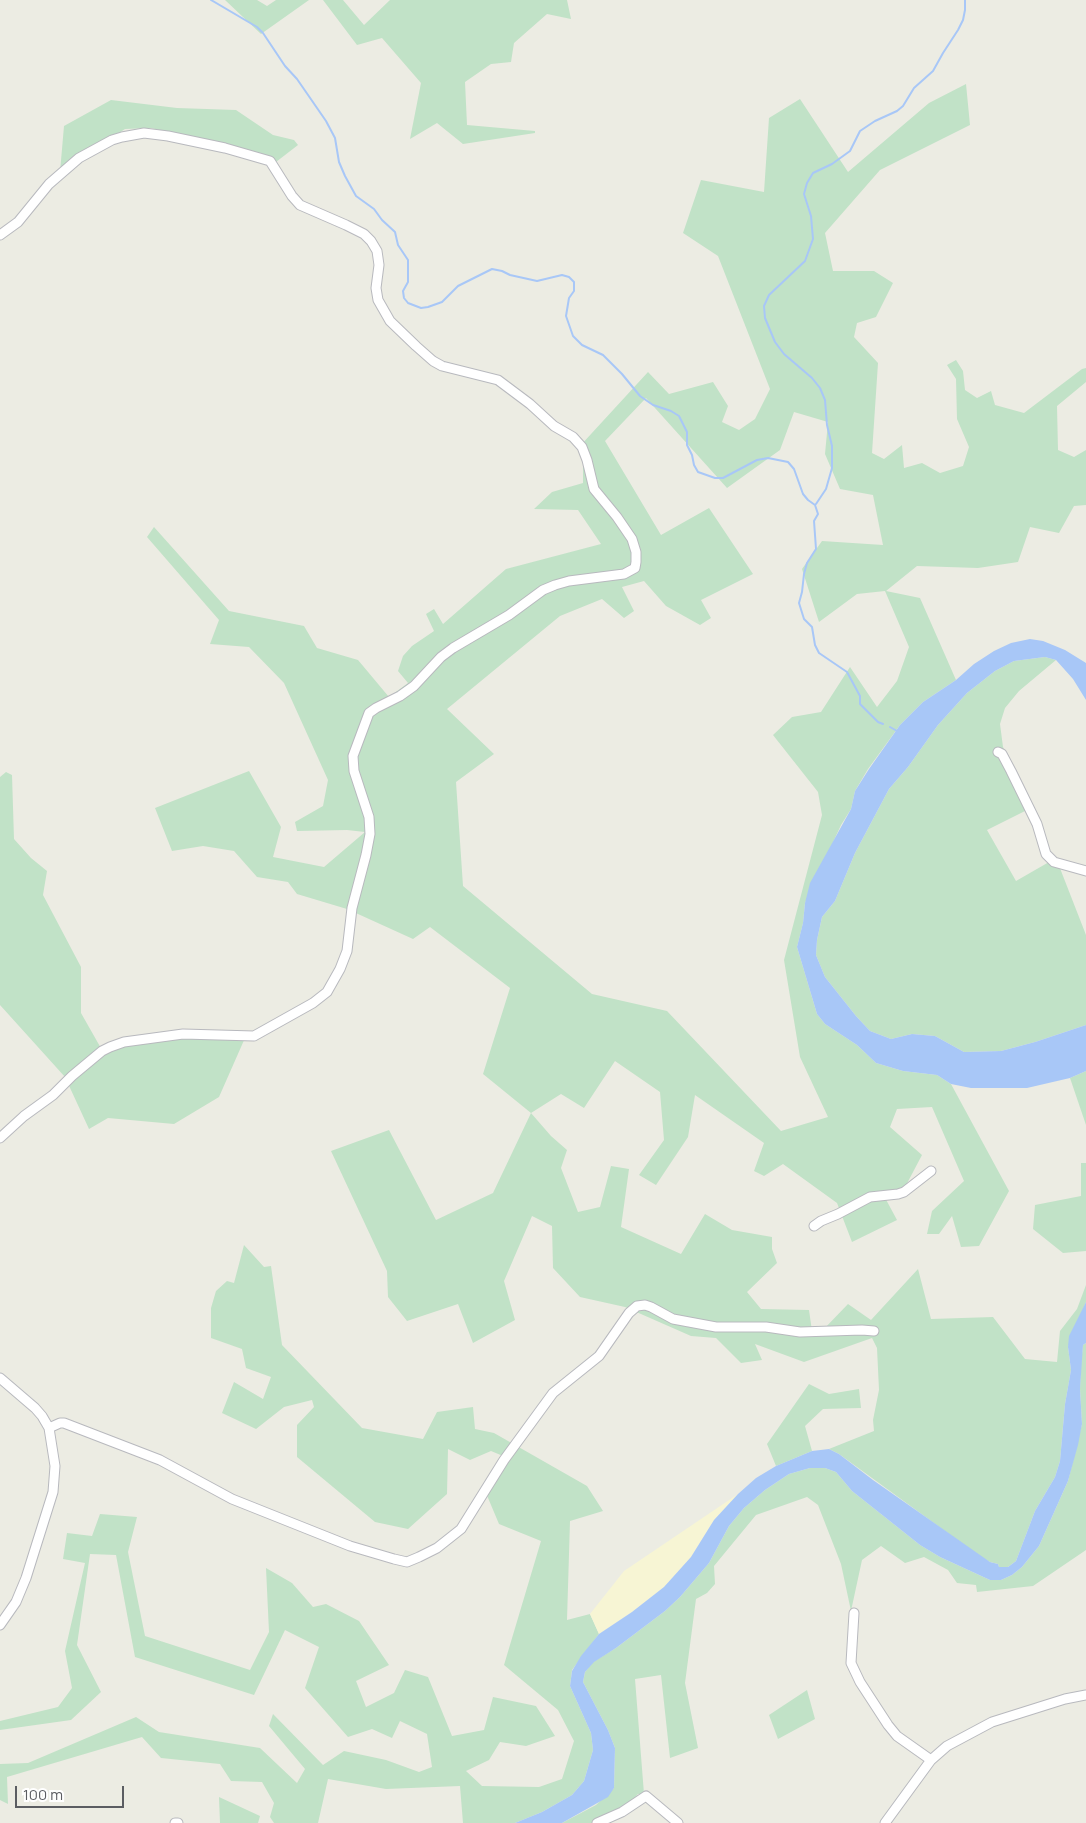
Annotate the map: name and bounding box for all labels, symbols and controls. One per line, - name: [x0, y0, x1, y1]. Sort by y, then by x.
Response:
- scale bar: [18, 1776, 126, 1808]
- text: 100 m: [23, 1784, 63, 1805]

